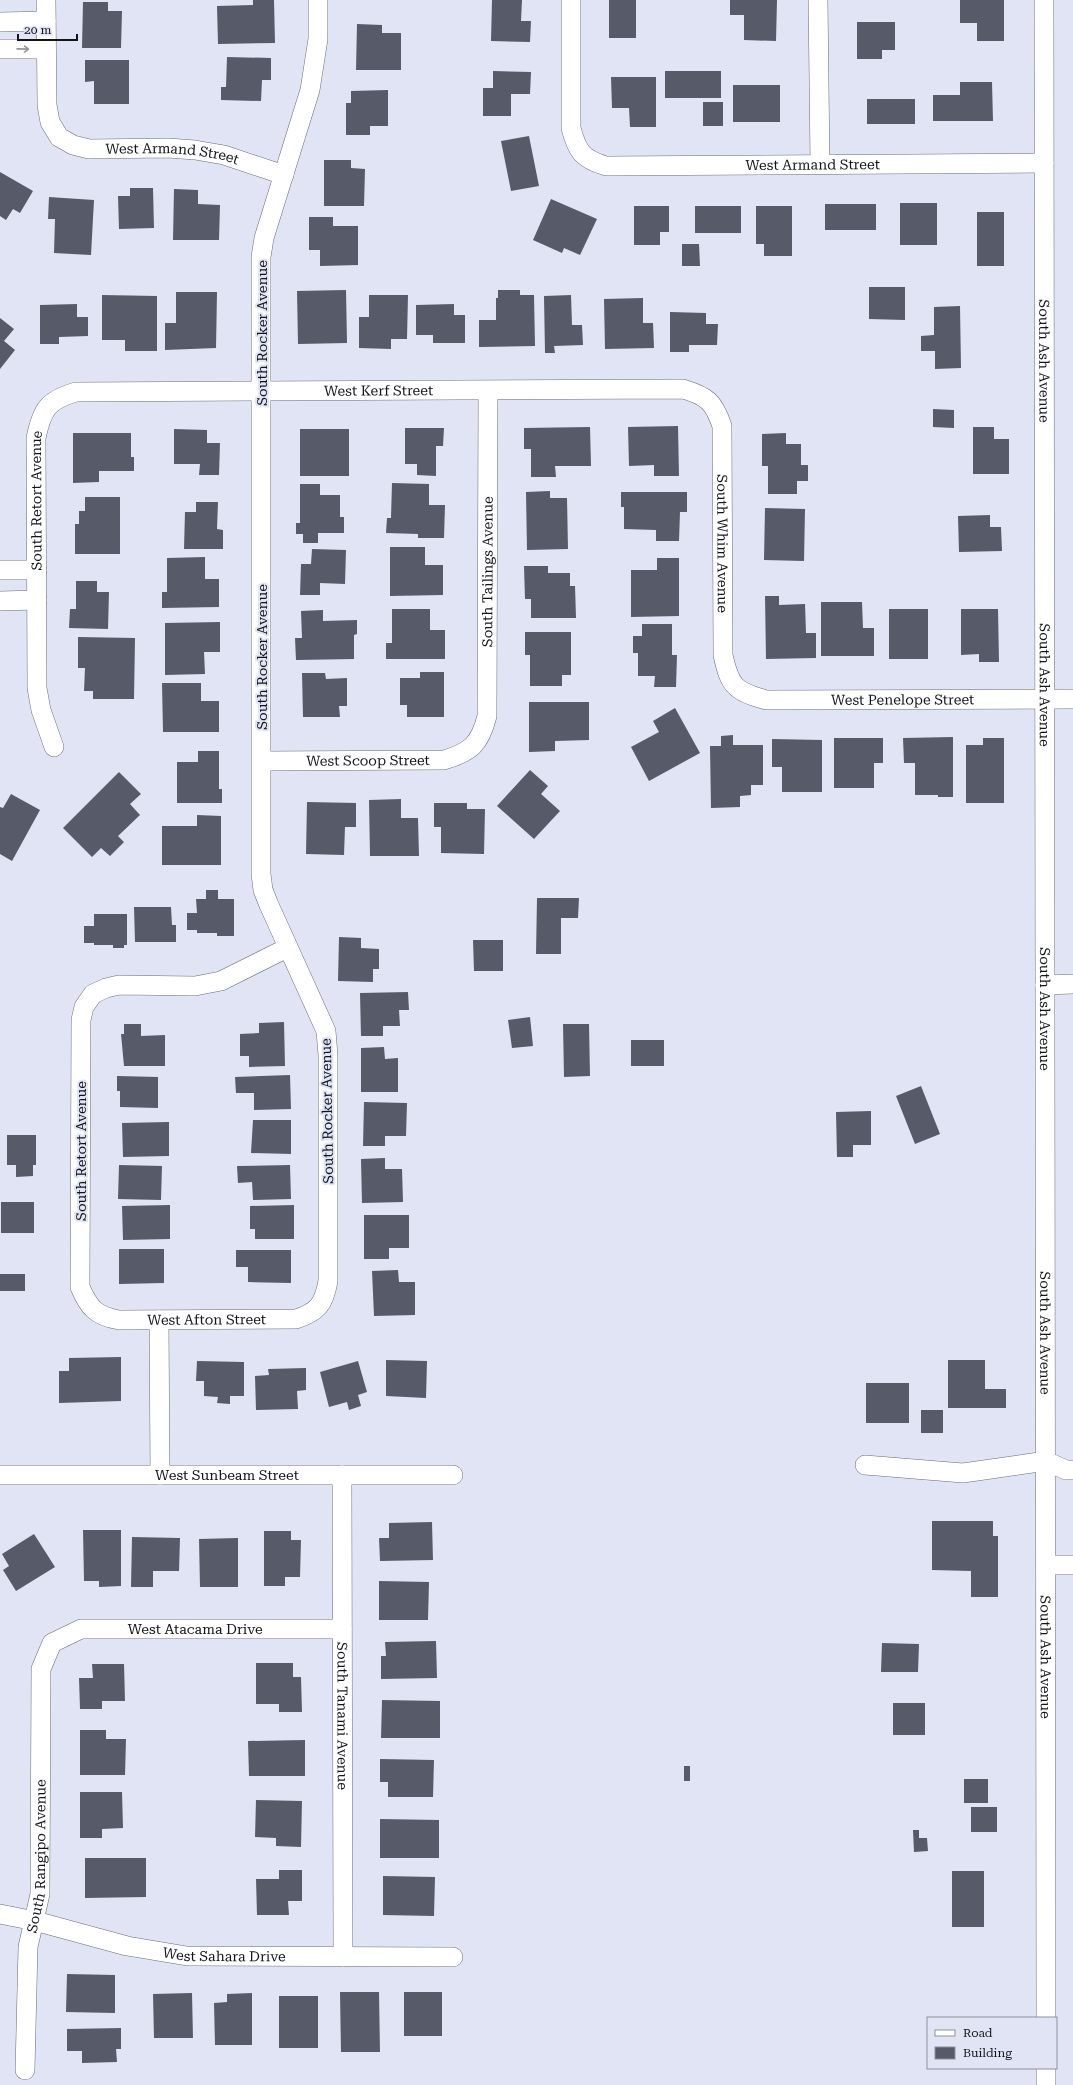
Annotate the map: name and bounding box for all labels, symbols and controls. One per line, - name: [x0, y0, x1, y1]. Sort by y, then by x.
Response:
- scale bar: [18, 16, 77, 42]
- text: 20 m: [24, 23, 51, 37]
- one-way arrow: [16, 45, 29, 53]
- street label: West Armand Street: [105, 140, 241, 167]
- street label: West Armand Street: [745, 156, 880, 173]
- street label: South Rocker Avenue: [254, 260, 270, 406]
- street label: South Ash Avenue: [1036, 299, 1052, 423]
- street label: West Kerf Street: [324, 382, 433, 399]
- street label: South Retort Avenue: [28, 429, 45, 571]
- street label: South Whim Avenue: [714, 474, 731, 613]
- street label: South Tailings Avenue: [479, 496, 496, 647]
- street label: South Rocker Avenue: [254, 584, 270, 730]
- street label: South Ash Avenue: [1037, 623, 1053, 747]
- street label: West Penelope Street: [831, 691, 974, 708]
- street label: West Scoop Street: [306, 752, 430, 769]
- street label: South Ash Avenue: [1037, 947, 1053, 1071]
- street label: South Rocker Avenue: [318, 1038, 336, 1184]
- street label: South Retort Avenue: [73, 1081, 89, 1221]
- street label: South Ash Avenue: [1037, 1271, 1053, 1395]
- street label: West Afton Street: [147, 1311, 266, 1328]
- street label: West Sunbeam Street: [155, 1467, 299, 1483]
- street label: South Ash Avenue: [1038, 1595, 1054, 1719]
- street label: West Atacama Drive: [128, 1621, 263, 1637]
- street label: South Tanami Avenue: [334, 1642, 351, 1790]
- street label: South Rangipo Avenue: [23, 1779, 49, 1934]
- street label: West Sahara Drive: [162, 1944, 286, 1964]
- legend: [927, 2017, 1057, 2069]
- text: Road: [963, 2026, 993, 2040]
- text: Building: [963, 2046, 1012, 2060]

